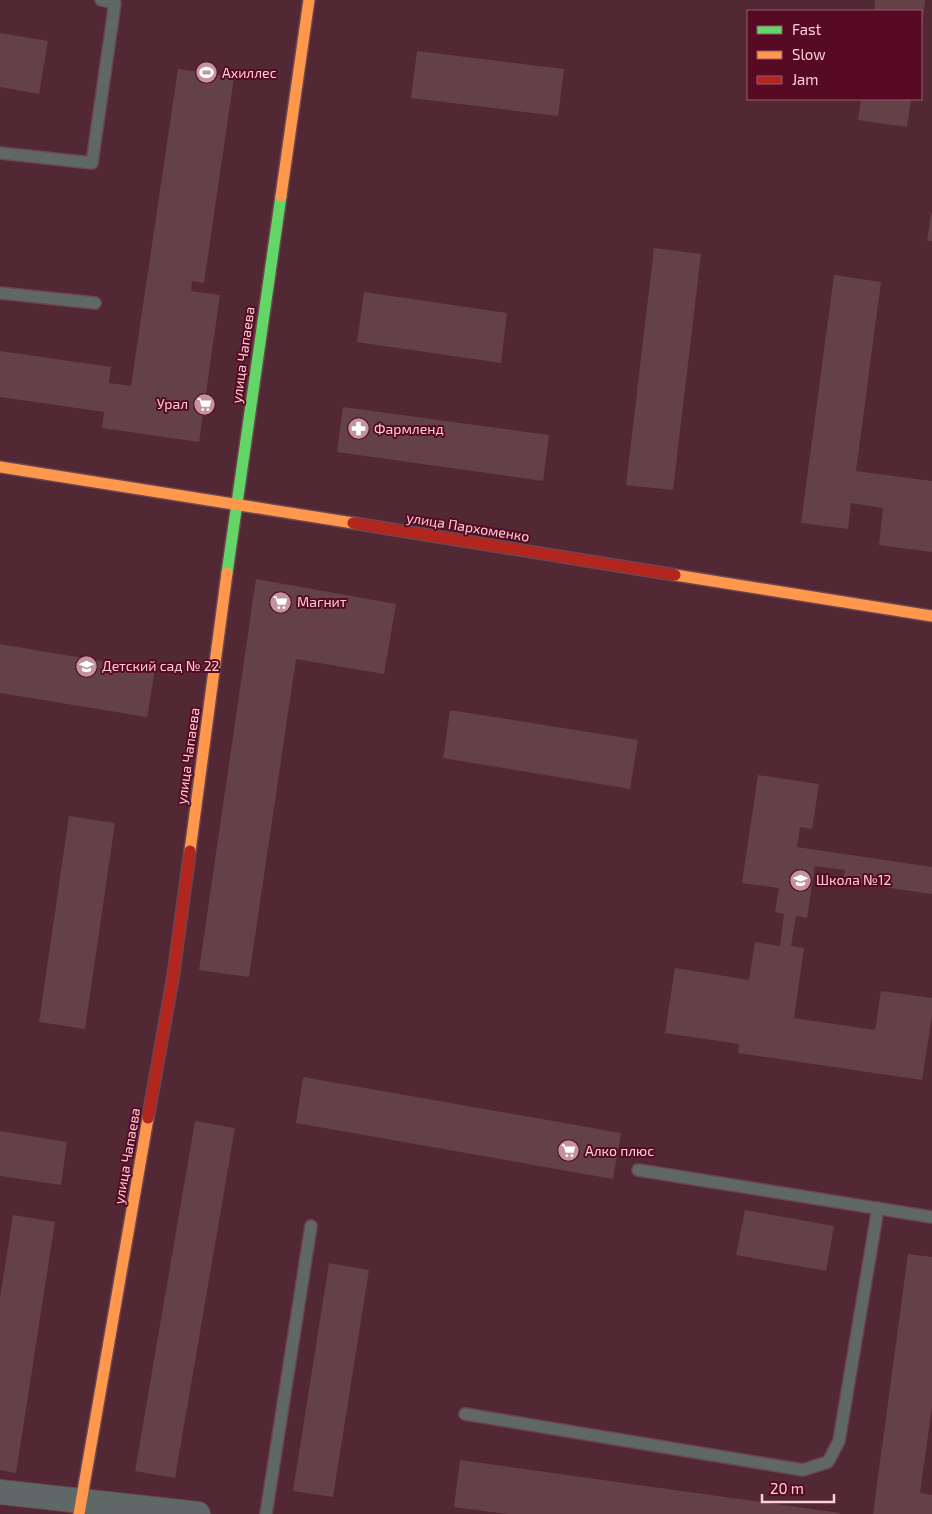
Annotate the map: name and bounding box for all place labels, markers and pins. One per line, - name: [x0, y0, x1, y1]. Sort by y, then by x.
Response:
- sports icon: Ахиллес: [194, 61, 218, 85]
- place label: Ахиллес: [222, 64, 277, 81]
- supermarket icon: Урал: [192, 392, 216, 416]
- place label: Урал: [157, 395, 188, 412]
- pharmacy icon: Фармленд: [346, 417, 370, 441]
- place label: Фармленд: [374, 420, 444, 437]
- supermarket icon: Магнит: [269, 590, 293, 614]
- place label: Магнит: [297, 593, 347, 610]
- school or university icon: Детский сад № 22: [74, 654, 98, 678]
- place label: Детский сад № 22: [102, 657, 220, 674]
- school or university icon: Школа №12: [788, 868, 812, 892]
- place label: Школа №12: [816, 871, 892, 888]
- supermarket icon: Алко плюс: [557, 1139, 581, 1163]
- place label: Алко плюс: [585, 1142, 654, 1159]

